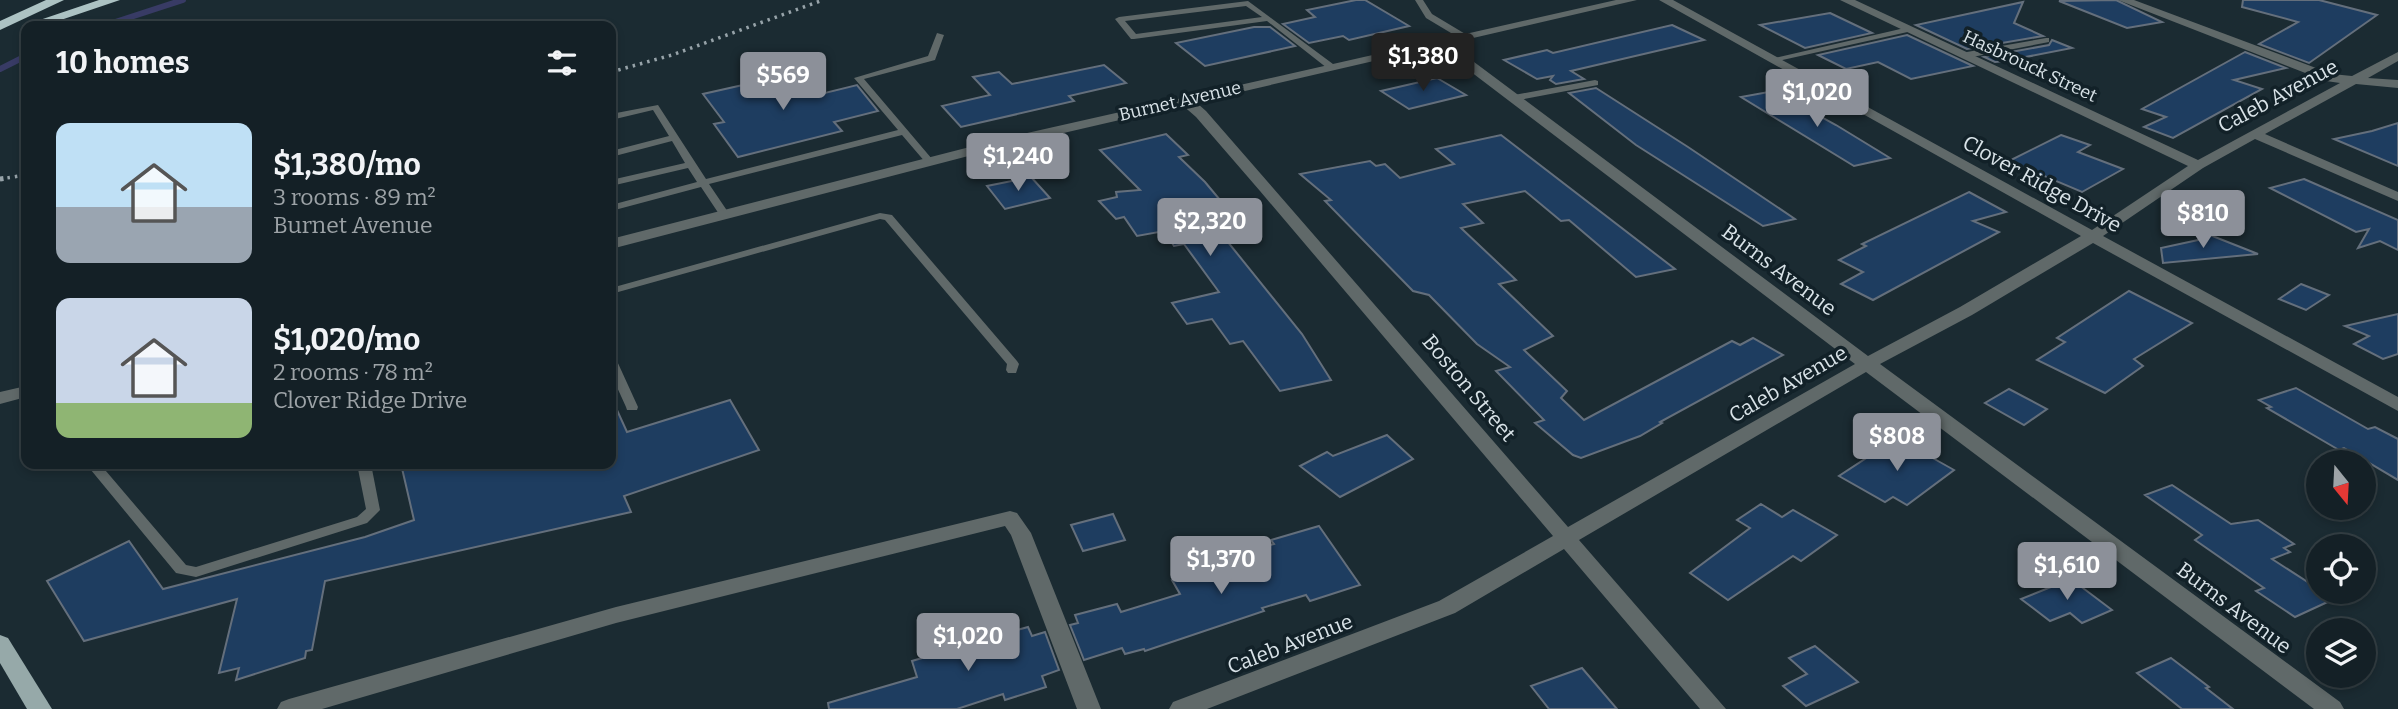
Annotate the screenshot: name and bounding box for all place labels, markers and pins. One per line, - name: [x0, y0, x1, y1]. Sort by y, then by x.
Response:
- pin: $1,380: [1366, 34, 1480, 93]
- pin: $569: [742, 52, 824, 112]
- pin: $1,020: [1760, 69, 1874, 129]
- pin: $1,240: [961, 134, 1075, 193]
- pin: $810: [2162, 190, 2244, 250]
- pin: $2,320: [1153, 198, 1267, 258]
- pin: $808: [1856, 414, 1938, 473]
- pin: $1,370: [1164, 536, 1278, 596]
- pin: $1,610: [2010, 542, 2124, 602]
- pin: $1,020: [911, 614, 1025, 673]

